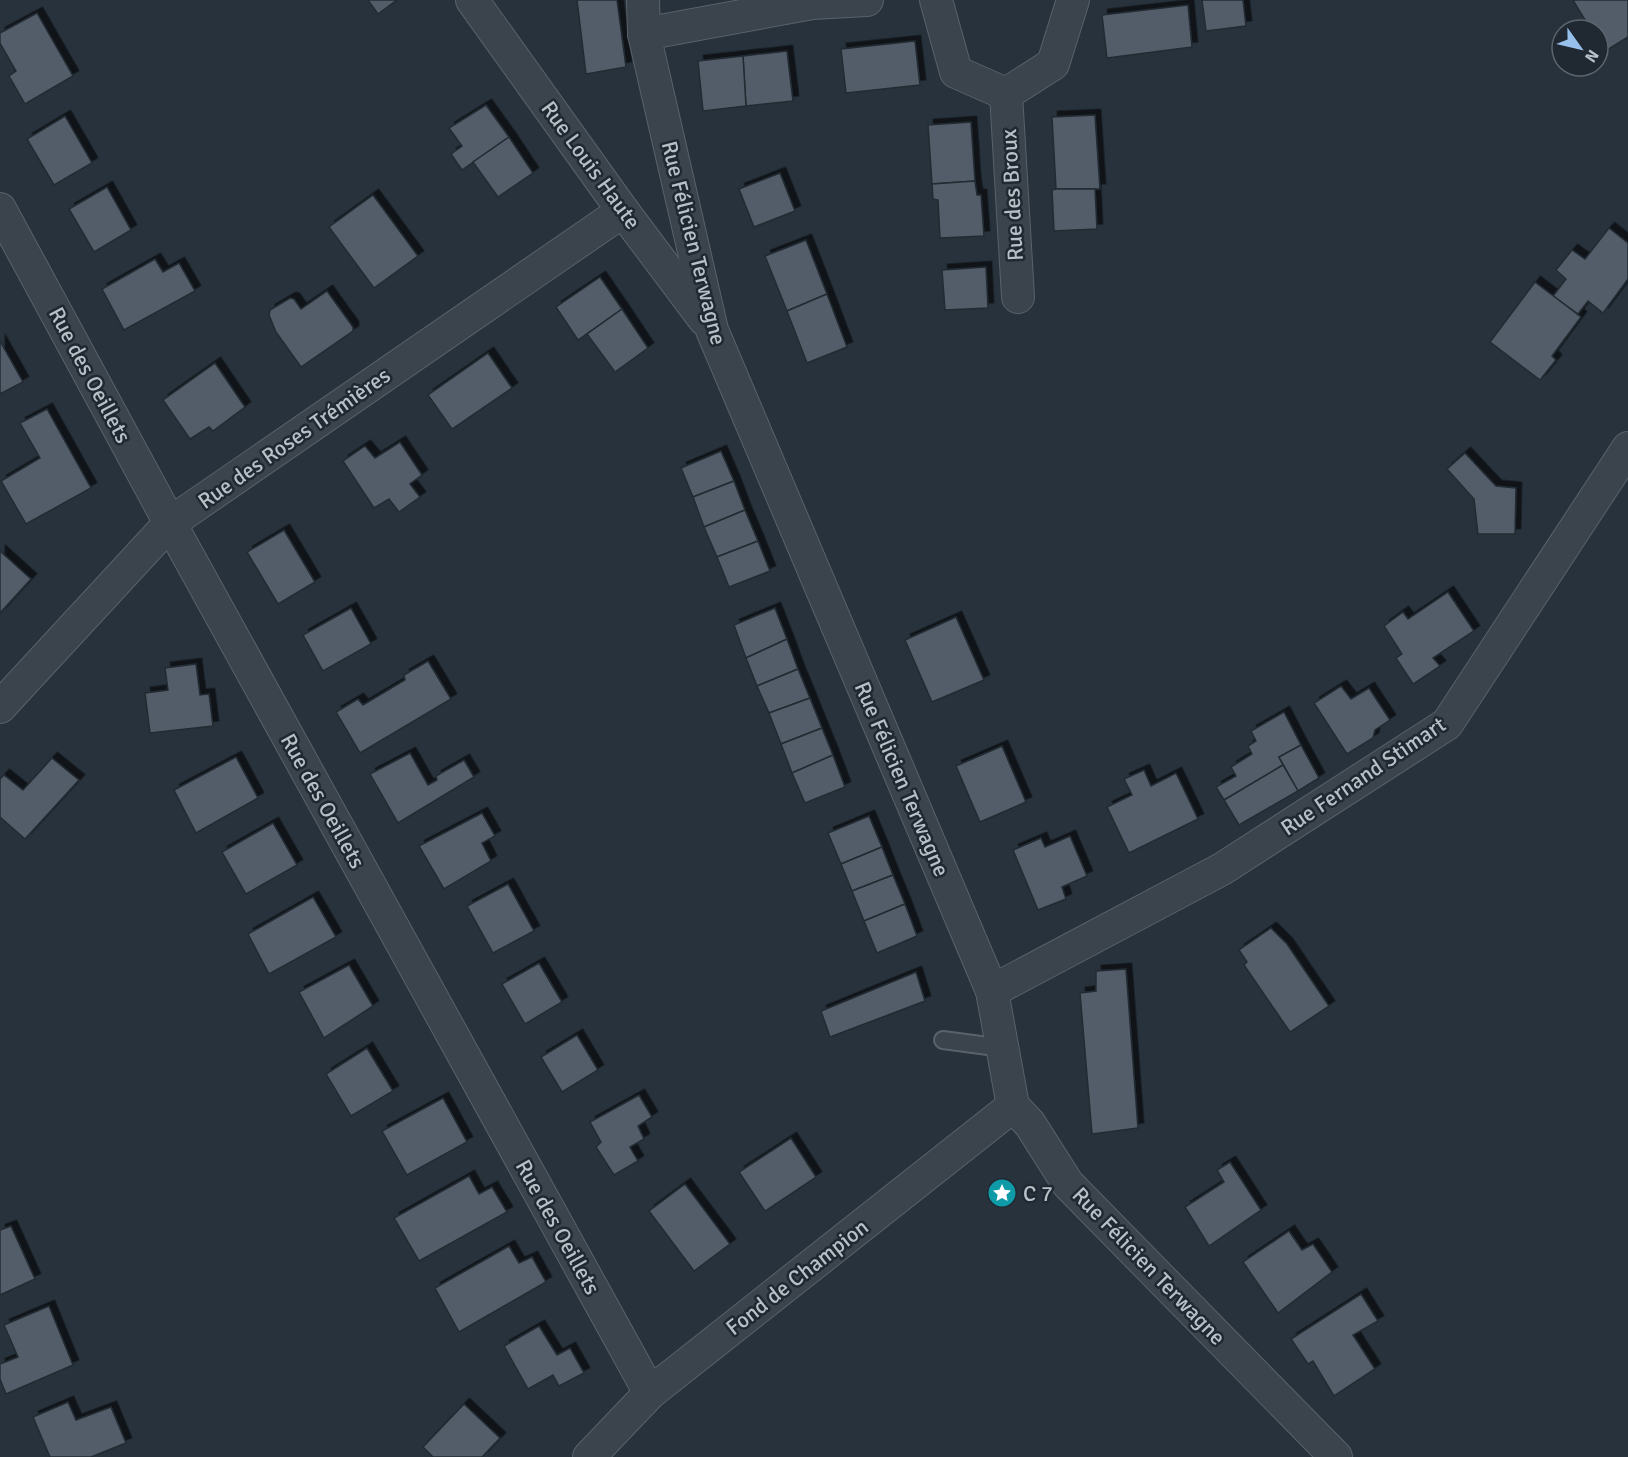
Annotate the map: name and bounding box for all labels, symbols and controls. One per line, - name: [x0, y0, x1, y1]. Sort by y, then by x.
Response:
- north arrow: [1550, 18, 1610, 78]
- text: N: [1580, 46, 1603, 66]
- street label: Rue Louis Haute: [535, 96, 647, 234]
- street label: Rue des Broux: [995, 128, 1029, 262]
- street label: Rue Félicien Terwagne: [656, 138, 732, 348]
- street label: Rue des Oeillets: [43, 302, 137, 448]
- street label: Rue des Roses Trémières: [193, 361, 395, 515]
- street label: Rue Félicien Terwagne: [849, 677, 955, 881]
- street label: Rue Fernand Stimart: [1275, 711, 1451, 841]
- street label: Rue des Oeillets: [275, 729, 371, 873]
- street label: Rue des Oeillets: [510, 1155, 606, 1299]
- place icon: C 7: [986, 1177, 1018, 1209]
- place label: C 7: [1023, 1180, 1053, 1207]
- street label: Rue Félicien Terwagne: [1067, 1181, 1231, 1351]
- street label: Fond de Champion: [720, 1213, 874, 1341]

